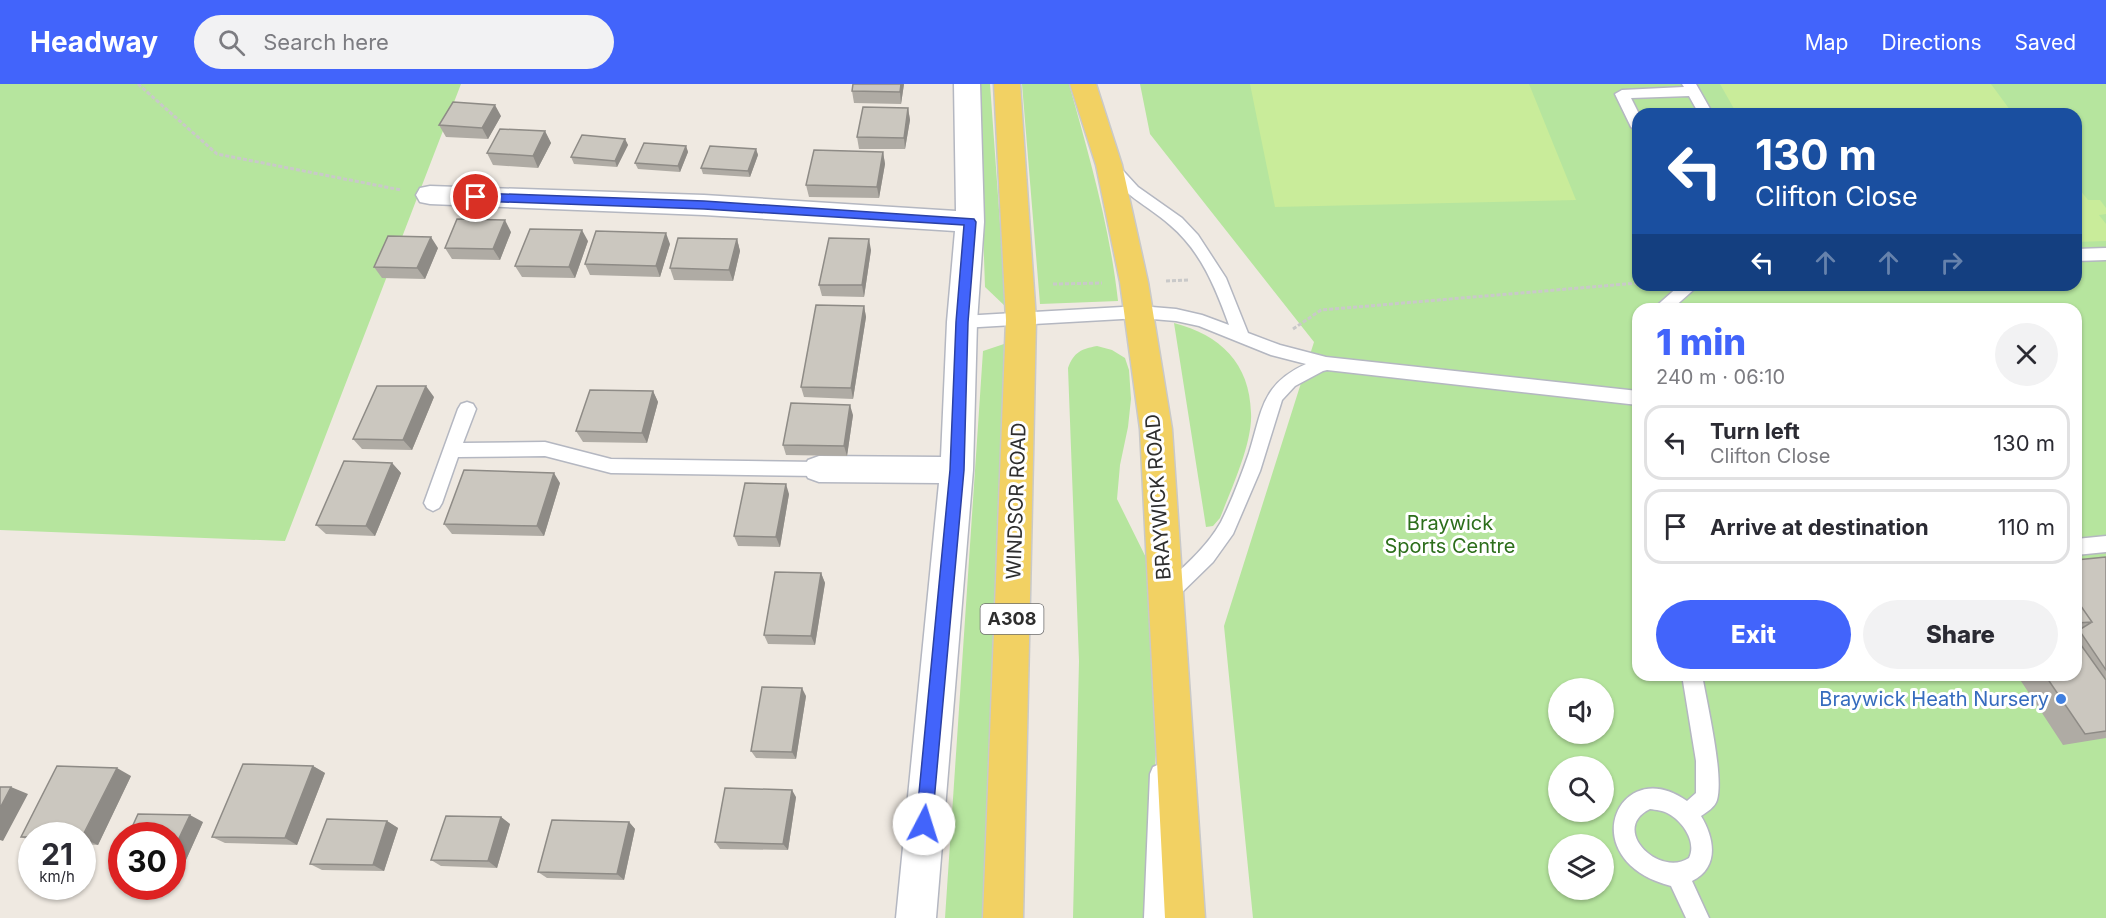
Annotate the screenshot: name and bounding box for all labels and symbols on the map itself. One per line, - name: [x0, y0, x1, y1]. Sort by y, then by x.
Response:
- pin: [450, 171, 501, 222]
- street label: BRAYWICK ROAD: [1140, 413, 1176, 581]
- street label: WINDSOR ROAD: [1001, 422, 1031, 580]
- park label: Braywick Sports Centre: [1385, 511, 1515, 558]
- road number: A308: [980, 604, 1044, 634]
- place label: Braywick Heath Nursery: [1819, 687, 2049, 711]
- marker: Braywick Heath Nursery: [2054, 692, 2068, 706]
- position arrow: [892, 792, 956, 856]
- speed limit sign: 30: [108, 822, 186, 900]

